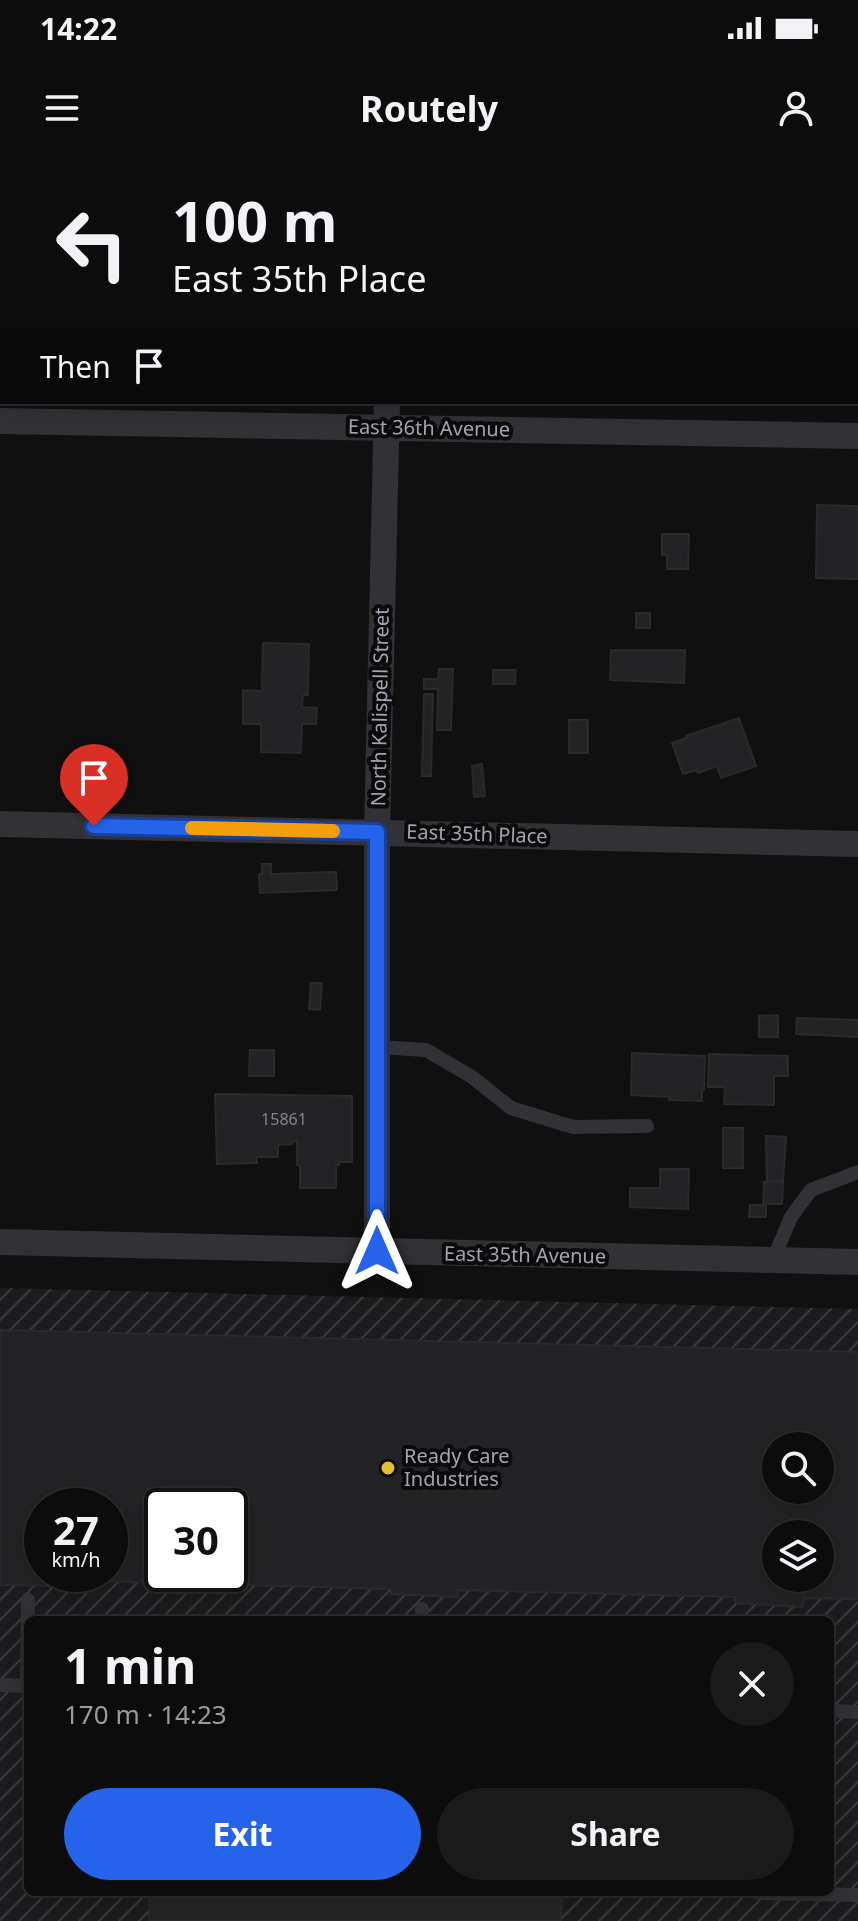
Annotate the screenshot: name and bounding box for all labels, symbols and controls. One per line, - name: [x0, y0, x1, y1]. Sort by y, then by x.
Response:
- text: 14:22: [40, 8, 117, 49]
- text: Routely: [360, 84, 498, 133]
- icon: menu: [40, 86, 84, 130]
- icon: person: [774, 86, 818, 130]
- text: 100 m: [172, 182, 337, 258]
- icon: left: [40, 192, 144, 296]
- text: East 35th Place: [172, 254, 426, 303]
- icon: arrive: [127, 344, 171, 388]
- text: Then: [40, 346, 111, 387]
- street label: East 36th Avenue: [348, 413, 510, 442]
- street label: North Kalispell Street: [364, 607, 395, 807]
- pin: [60, 744, 128, 826]
- icon: arrive: [72, 756, 116, 800]
- street label: East 35th Place: [406, 818, 548, 849]
- house number: 15861: [261, 1108, 307, 1130]
- position arrow: [335, 1209, 419, 1293]
- street label: East 35th Avenue: [444, 1240, 606, 1269]
- map controls: [762, 1432, 834, 1592]
- button: search: [762, 1432, 834, 1504]
- place label: Ready Care Industries: [404, 1442, 510, 1492]
- marker: Ready Care Industries: [379, 1459, 397, 1477]
- speed limit sign: 30: [144, 1488, 248, 1592]
- text: 27: [53, 1502, 99, 1557]
- button: layers: [762, 1520, 834, 1592]
- text: km/h: [51, 1546, 101, 1573]
- text: 1 min: [64, 1633, 196, 1698]
- button: close: [710, 1642, 794, 1726]
- text: 170 m · 14:23: [64, 1696, 227, 1732]
- button: Exit: [64, 1788, 421, 1880]
- button: Share: [437, 1788, 794, 1880]

